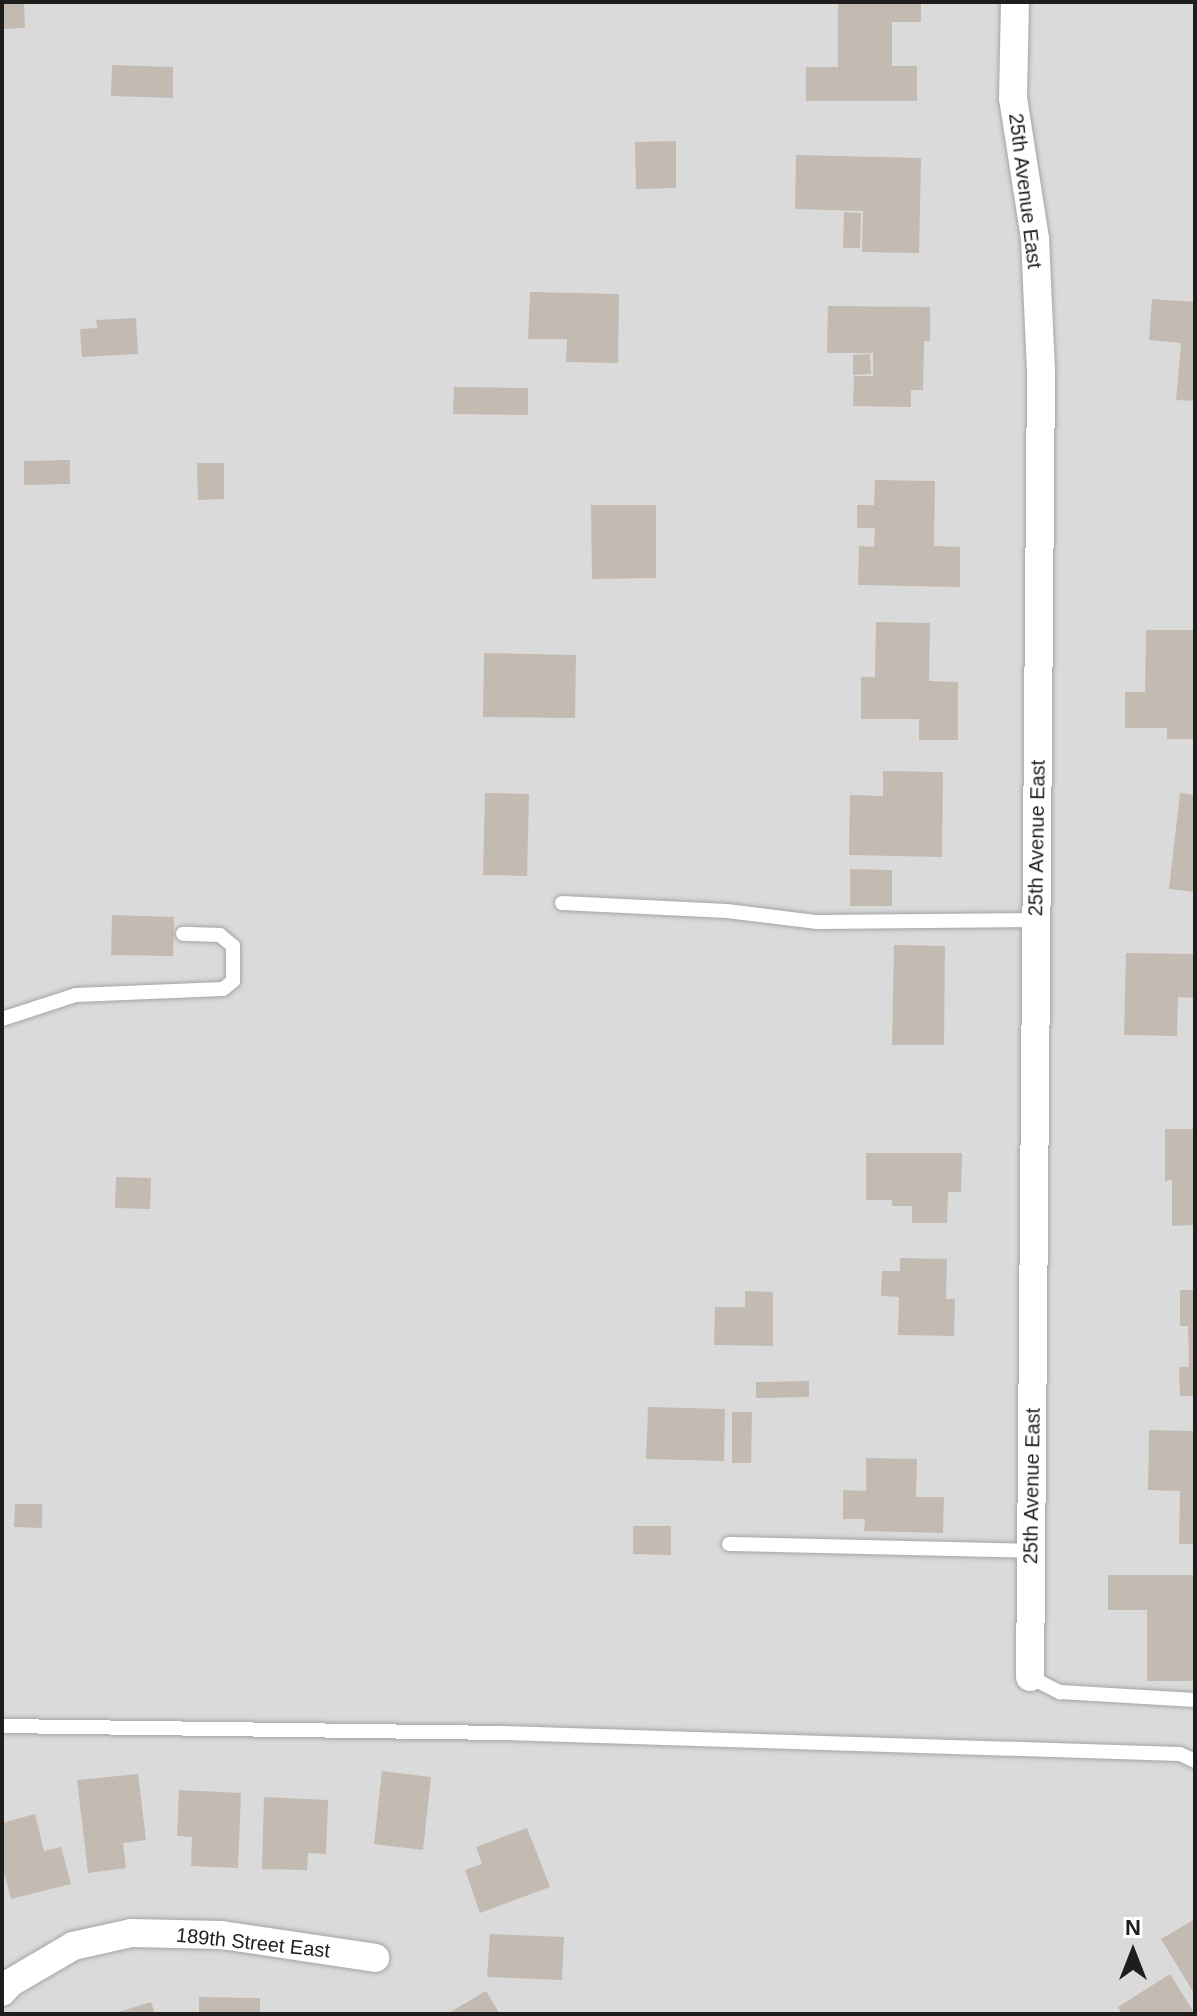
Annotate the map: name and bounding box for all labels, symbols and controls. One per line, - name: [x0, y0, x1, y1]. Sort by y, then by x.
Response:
- street label: 25th Avenue East: [1003, 111, 1047, 271]
- street label: 25th Avenue East: [1024, 759, 1050, 917]
- street label: 25th Avenue East: [1019, 1407, 1045, 1565]
- north arrow: [1093, 1912, 1173, 1992]
- text: N: [1125, 1915, 1141, 1940]
- street label: 189th Street East: [175, 1923, 331, 1963]

